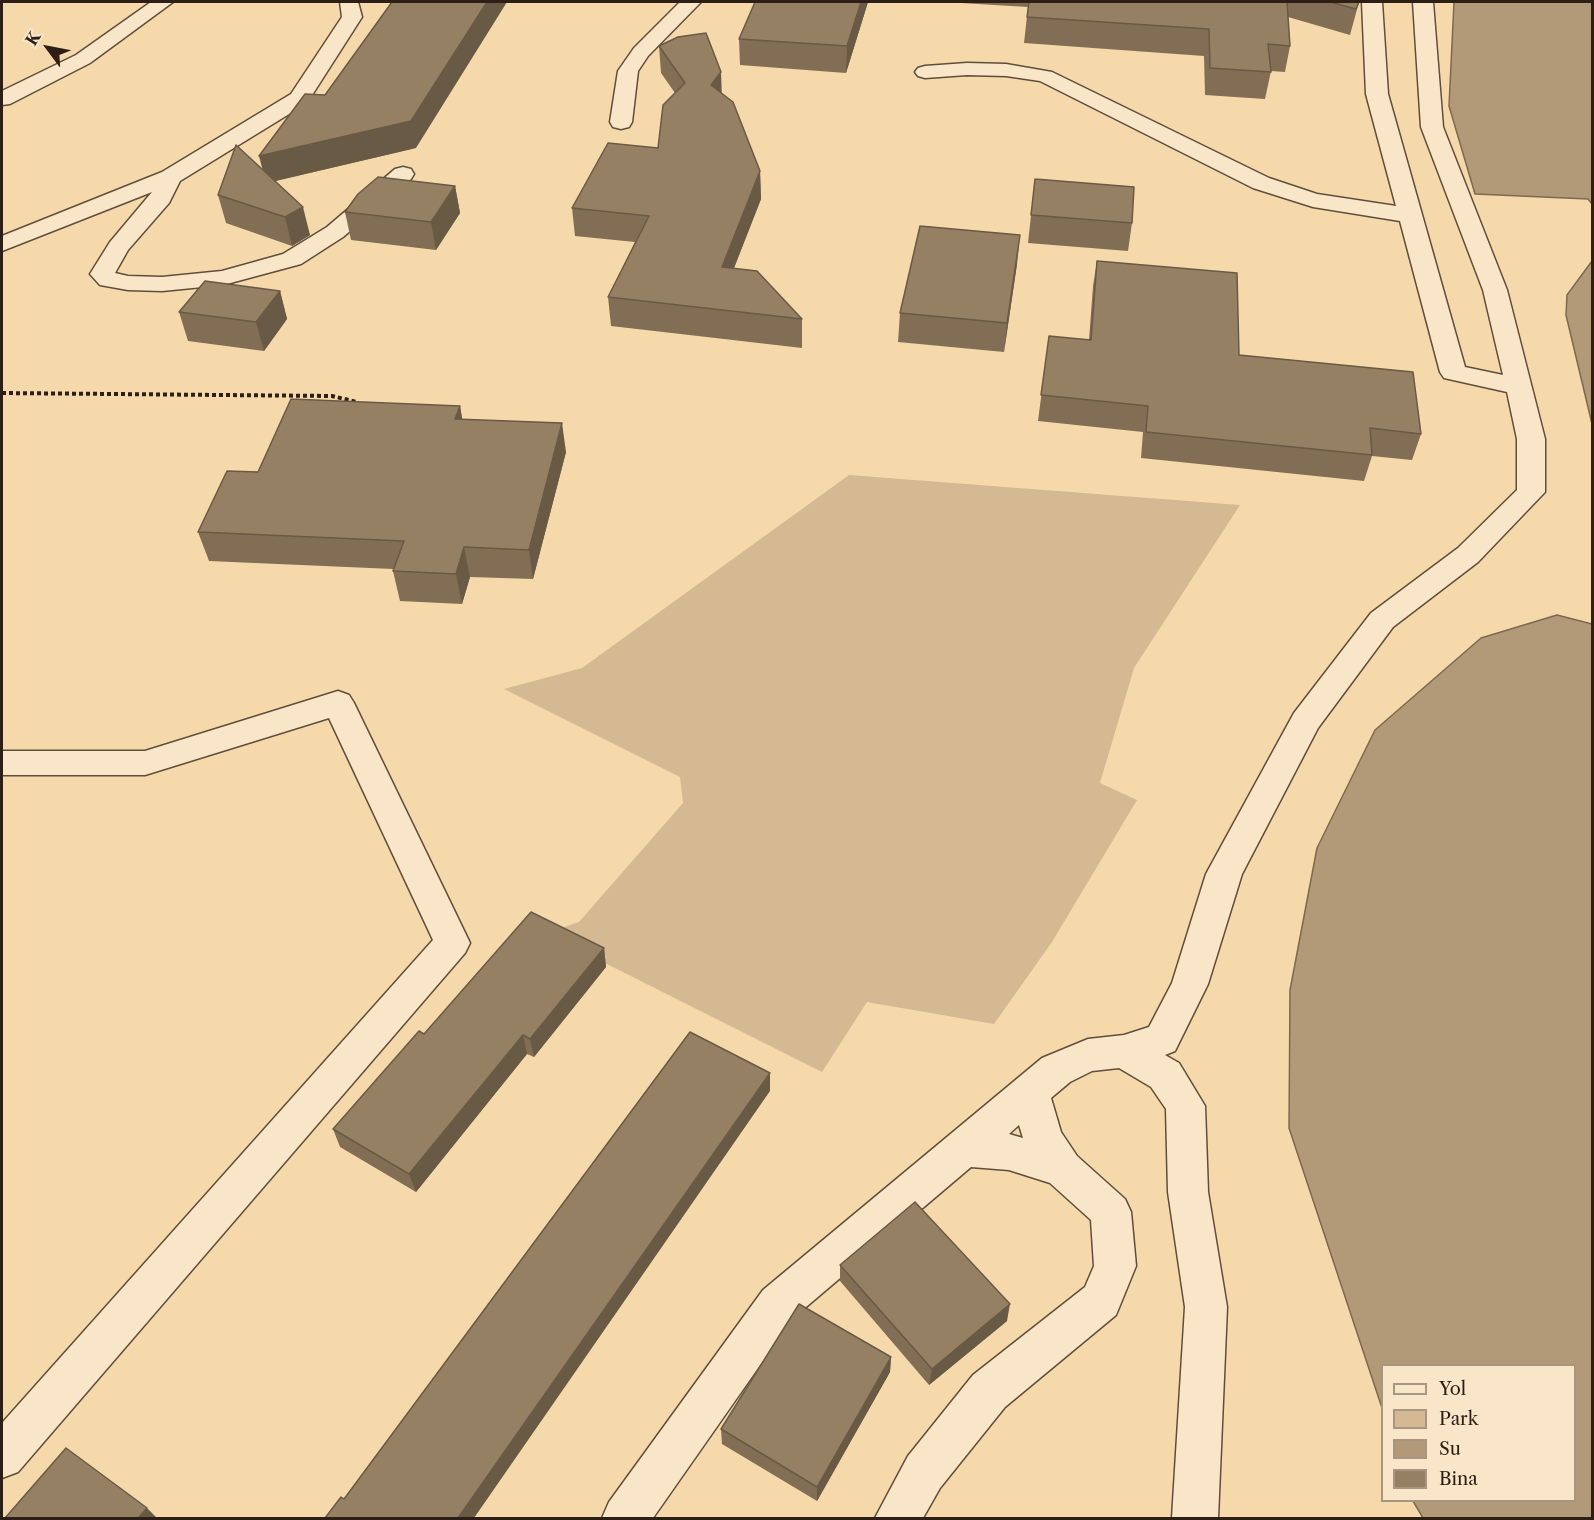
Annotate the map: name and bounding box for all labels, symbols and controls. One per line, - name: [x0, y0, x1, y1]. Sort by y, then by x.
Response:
- north arrow: [18, 18, 78, 78]
- text: K: [21, 28, 45, 49]
- legend: [1381, 1364, 1576, 1502]
- text: Yol: [1439, 1378, 1466, 1400]
- text: Park: [1439, 1408, 1478, 1430]
- text: Su: [1439, 1438, 1461, 1460]
- text: Bina: [1439, 1468, 1478, 1490]

